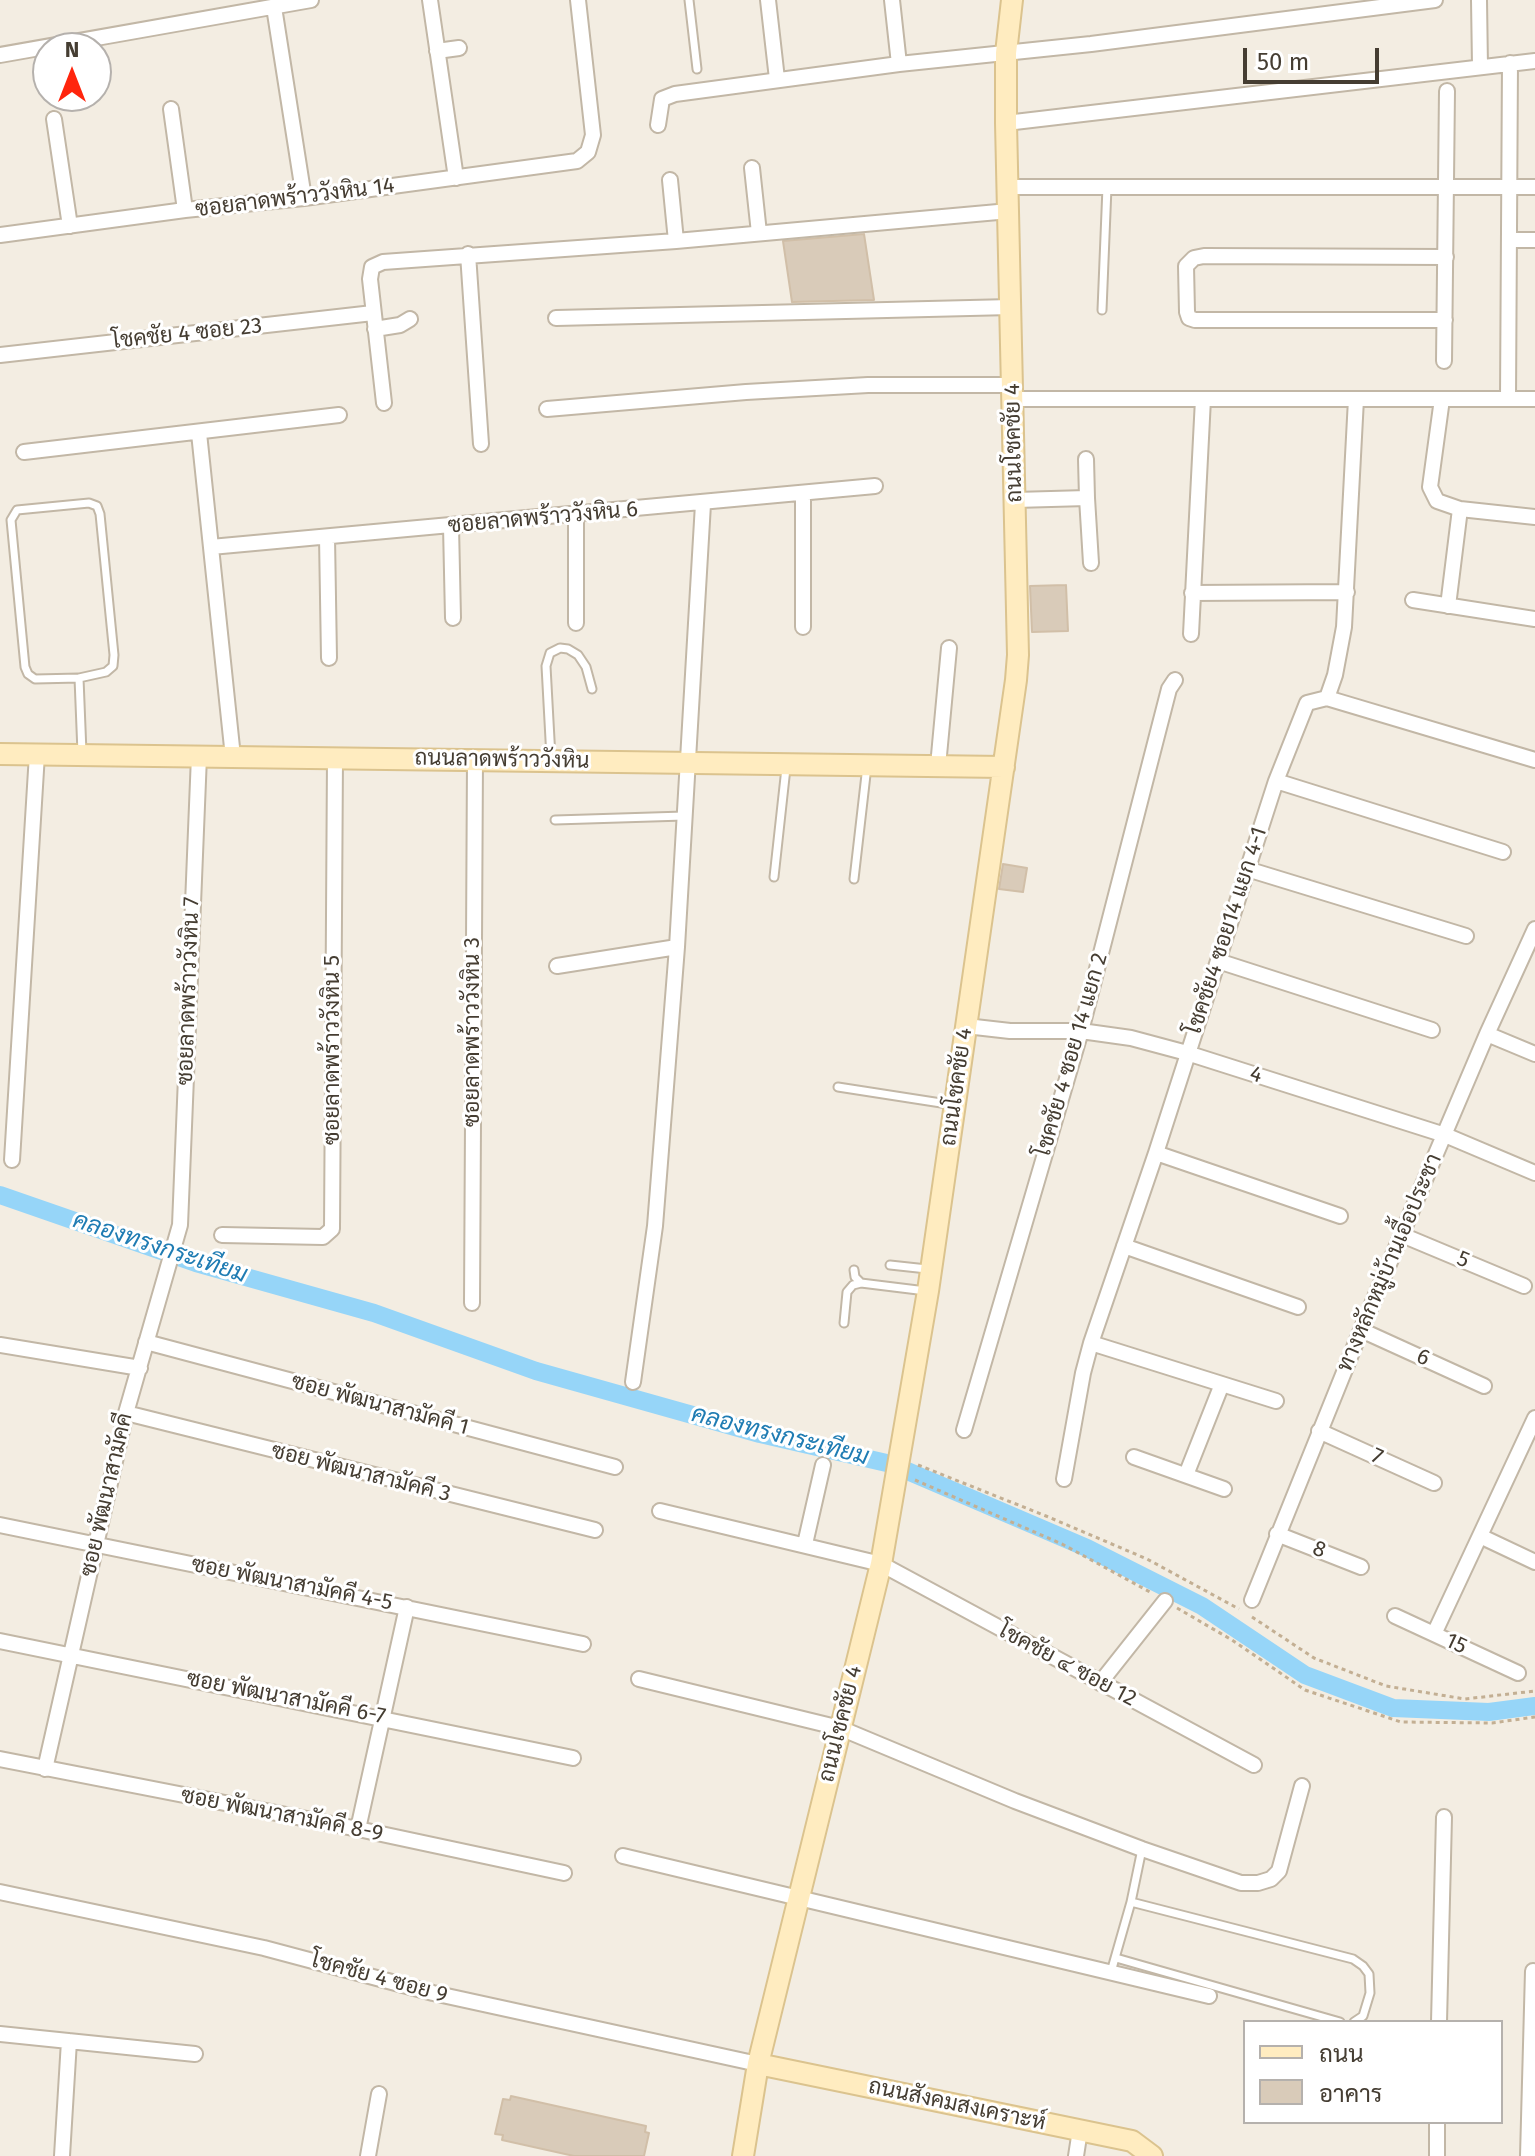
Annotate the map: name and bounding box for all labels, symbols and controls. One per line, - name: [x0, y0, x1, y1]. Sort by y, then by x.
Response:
- north arrow: [32, 32, 112, 112]
- scale bar: [1247, 32, 1383, 82]
- text: N: [65, 36, 79, 63]
- text: 50 m: [1257, 48, 1309, 76]
- street label: ซอยลาดพร้าววังหิน 14: [194, 173, 396, 223]
- street label: โชคชัย 4 ซอย 23: [111, 313, 263, 355]
- street label: ถนนโชคชัย 4: [1000, 383, 1028, 503]
- street label: ซอยลาดพร้าววังหิน 6: [447, 497, 639, 539]
- street label: ถนนลาดพร้าววังหิน: [414, 745, 590, 775]
- street label: โชคชัย4 ซอย14 แยก 4-1: [1181, 824, 1273, 1038]
- street label: ซอยลาดพร้าววังหิน 7: [173, 896, 205, 1086]
- street label: ซอยลาดพร้าววังหิน 3: [460, 937, 486, 1127]
- street label: โชคชัย 4 ซอย 14 แยก 2: [1030, 950, 1114, 1160]
- street label: ซอยลาดพร้าววังหิน 5: [320, 955, 346, 1145]
- street label: ถนนโชคชัย 4: [936, 1026, 978, 1148]
- street label: 4: [1247, 1061, 1265, 1089]
- street label: ทางหลักหมู่บ้านเอื้อประชา: [1332, 1150, 1448, 1376]
- water label: คลองทรงกระเทียม: [69, 1206, 251, 1290]
- street label: 5: [1453, 1246, 1473, 1274]
- street label: 6: [1412, 1344, 1434, 1372]
- street label: ซอย พัฒนาสามัคคี 1: [288, 1369, 472, 1441]
- water label: คลองทรงกระเทียม: [688, 1400, 872, 1472]
- street label: ซอย พัฒนาสามัคคี: [75, 1411, 139, 1579]
- street label: ซอย พัฒนาสามัคคี 3: [269, 1438, 453, 1508]
- street label: 7: [1367, 1443, 1387, 1471]
- street label: 8: [1309, 1536, 1329, 1564]
- street label: ซอย พัฒนาสามัคคี 4-5: [189, 1552, 395, 1616]
- street label: โชคชัย ๔ ซอย 12: [993, 1617, 1141, 1713]
- street label: 15: [1441, 1628, 1471, 1660]
- street label: ถนนโชคชัย 4: [814, 1663, 868, 1785]
- street label: ซอย พัฒนาสามัคคี 6-7: [184, 1666, 388, 1730]
- street label: ซอย พัฒนาสามัคคี 8-9: [179, 1782, 385, 1848]
- street label: โชคชัย 4 ซอย 9: [308, 1947, 450, 2009]
- legend: [1243, 2020, 1503, 2124]
- text: ถนน: [1319, 2040, 1364, 2068]
- street label: ถนนสังคมสงเคราะห์: [866, 2073, 1048, 2137]
- text: อาคาร: [1319, 2080, 1382, 2108]

